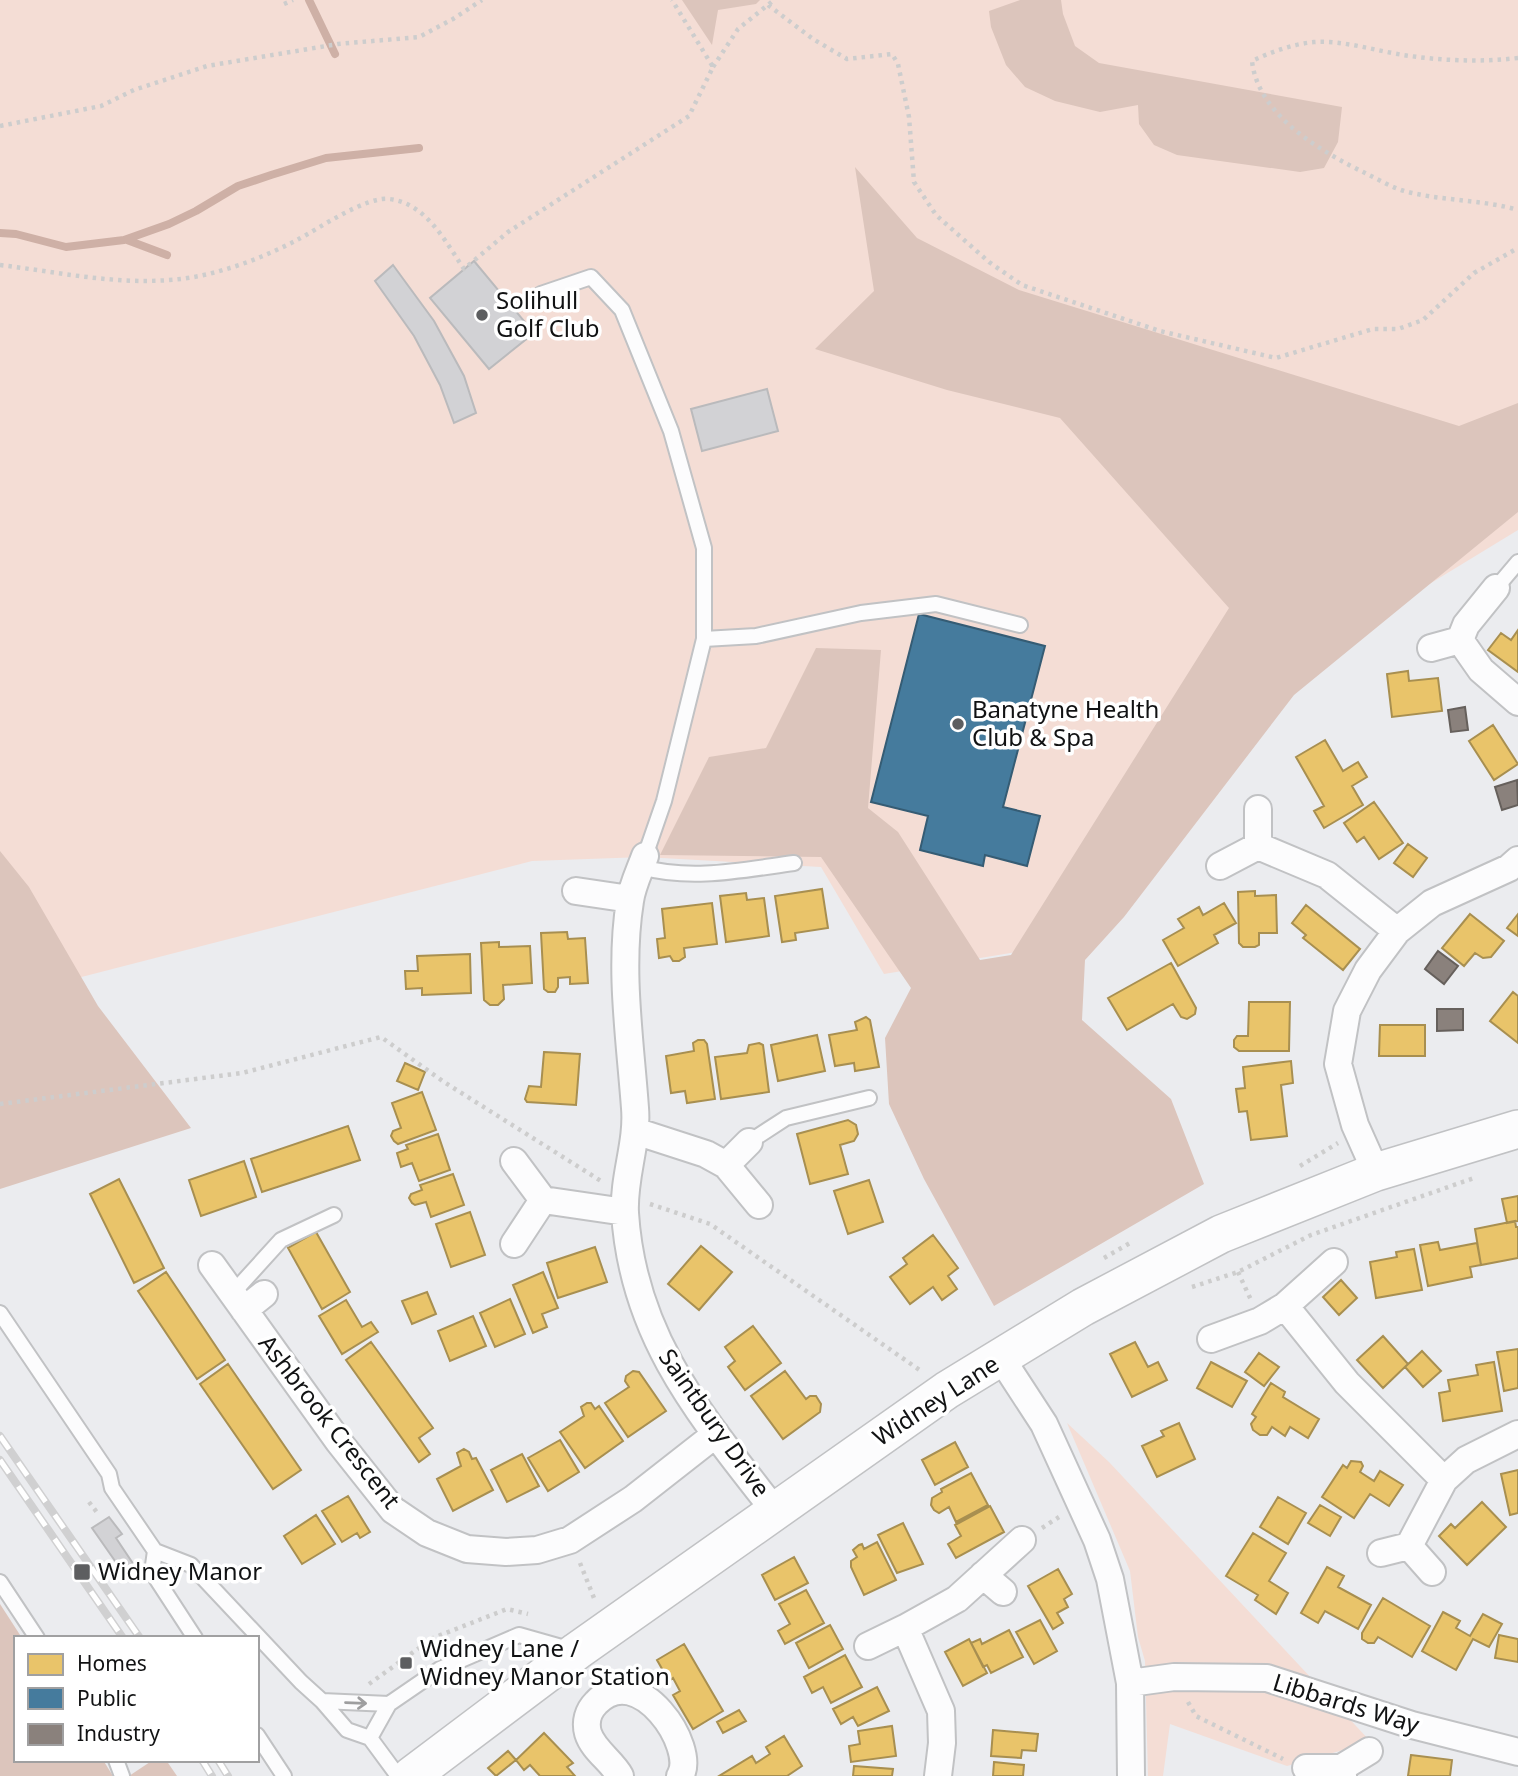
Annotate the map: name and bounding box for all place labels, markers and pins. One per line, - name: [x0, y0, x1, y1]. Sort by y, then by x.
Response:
- place label: Solihull Golf Club: [496, 283, 600, 344]
- marker: Solihull Golf Club: [474, 307, 490, 323]
- place label: Banatyne Health Club & Spa: [972, 692, 1159, 753]
- marker: Banatyne Health Club & Spa: [950, 716, 966, 732]
- place label: Widney Manor: [98, 1554, 262, 1587]
- marker: Widney Manor: [72, 1562, 92, 1582]
- place label: Widney Lane / Widney Manor Station: [420, 1631, 670, 1692]
- marker: Widney Lane / Widney Manor Station: [398, 1655, 414, 1671]

